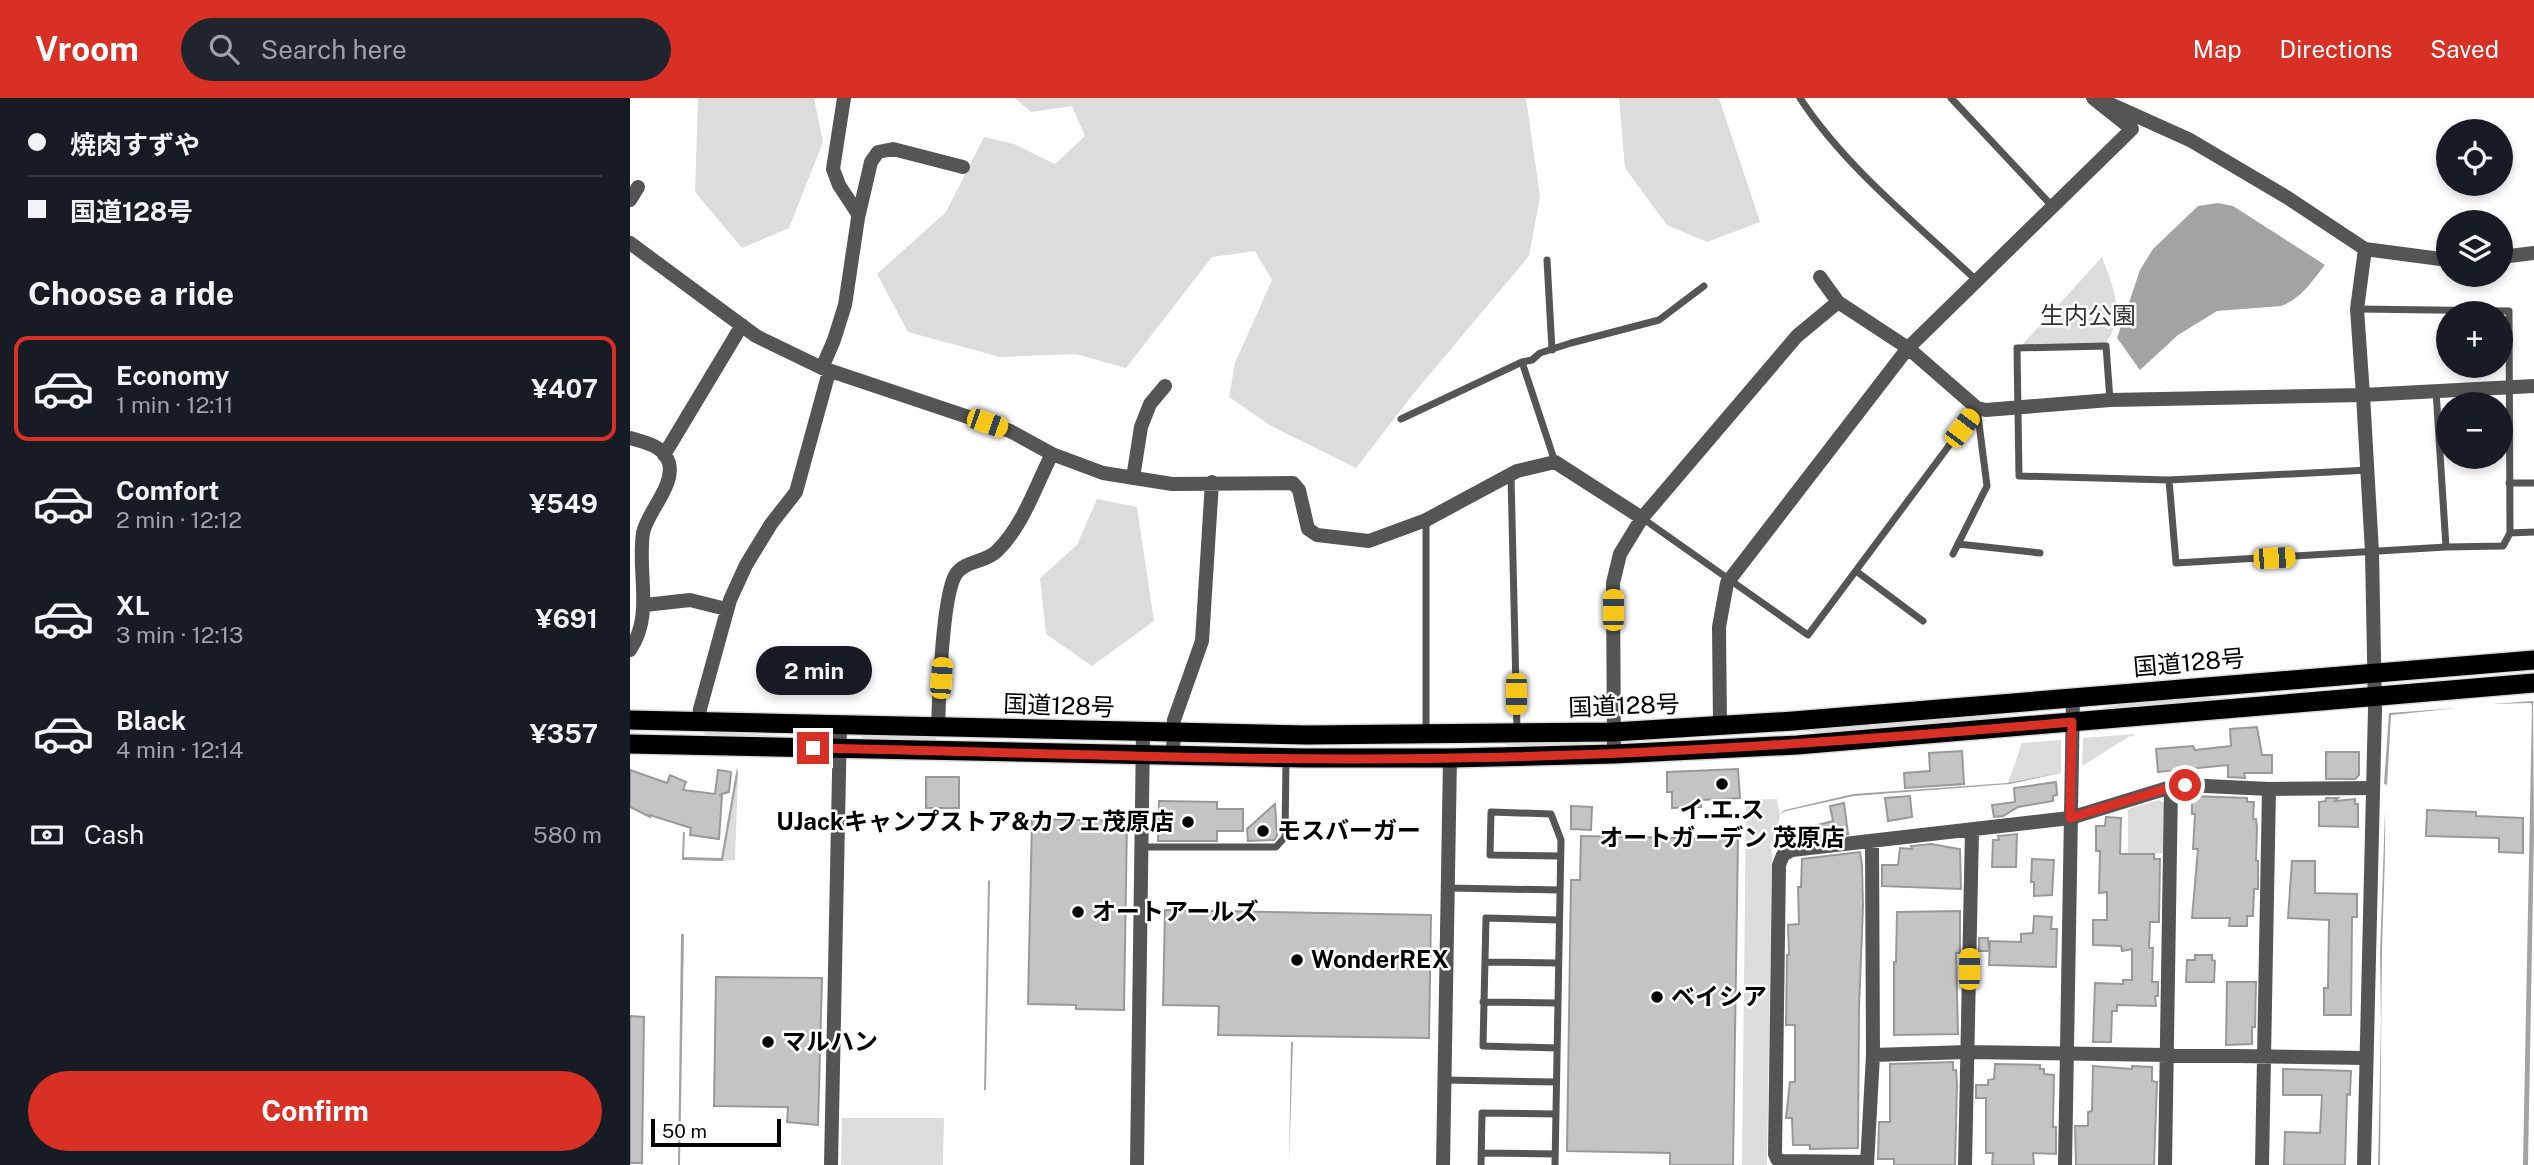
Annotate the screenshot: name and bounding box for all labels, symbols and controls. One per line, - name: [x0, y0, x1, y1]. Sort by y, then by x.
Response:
- search box: [181, 18, 671, 81]
- text: Vroom: [35, 30, 139, 68]
- icon: search: [205, 30, 243, 68]
- text: Search here: [261, 34, 407, 65]
- text: Map: [2193, 35, 2242, 63]
- text: Directions: [2280, 35, 2392, 63]
- text: Saved: [2430, 35, 2499, 63]
- map controls: [2436, 119, 2513, 469]
- button: locate: [2436, 119, 2513, 196]
- text: 焼肉すずや: [70, 129, 200, 160]
- text: 国道128号: [70, 196, 193, 227]
- button: layers: [2436, 210, 2513, 287]
- text: Choose a ride: [28, 275, 234, 312]
- park label: 生内公園: [2040, 301, 2136, 329]
- button: +: [2436, 301, 2513, 378]
- icon: car: [32, 357, 95, 420]
- text: Economy: [116, 360, 229, 391]
- text: ¥407: [531, 373, 598, 404]
- text: 1 min · 12:11: [116, 391, 233, 418]
- button: −: [2436, 392, 2513, 469]
- car: [1941, 405, 1984, 451]
- car: [964, 406, 1011, 440]
- icon: car: [32, 472, 95, 535]
- text: Comfort: [116, 475, 219, 506]
- text: ¥549: [529, 488, 598, 519]
- text: 2 min · 12:12: [116, 506, 242, 533]
- car: [2253, 546, 2296, 570]
- icon: car: [32, 587, 95, 650]
- car: [1603, 589, 1624, 631]
- text: XL: [116, 590, 150, 621]
- text: ¥691: [536, 603, 598, 634]
- text: 3 min · 12:13: [116, 621, 244, 648]
- street label: 国道128号: [2132, 643, 2246, 681]
- callout: 2 min: [755, 646, 871, 696]
- car: [930, 656, 953, 700]
- text: 2 min: [784, 657, 844, 684]
- car: [1506, 673, 1527, 715]
- street label: 国道128号: [1003, 689, 1115, 721]
- street label: 国道128号: [1568, 689, 1680, 721]
- icon: car: [32, 702, 95, 765]
- text: Black: [116, 705, 186, 736]
- text: ¥357: [530, 718, 598, 749]
- route end: [797, 732, 829, 764]
- text: 4 min · 12:14: [116, 736, 243, 763]
- route start: [2169, 769, 2201, 801]
- marker: イ.エ.ス オートガーデン 茂原店: [1714, 776, 1730, 792]
- place label: イ.エ.ス オートガーデン 茂原店: [1599, 795, 1845, 851]
- place label: UJackキャンプストア&カフェ茂原店: [776, 807, 1174, 835]
- marker: UJackキャンプストア&カフェ茂原店: [1180, 814, 1196, 830]
- icon: cash: [28, 816, 66, 854]
- place label: モスバーガー: [1277, 816, 1421, 844]
- text: Cash: [84, 819, 144, 850]
- text: 580 m: [533, 821, 602, 848]
- marker: モスバーガー: [1255, 823, 1271, 839]
- place label: オートアールズ: [1092, 897, 1259, 925]
- marker: オートアールズ: [1070, 904, 1086, 920]
- place label: WonderREX: [1311, 945, 1449, 973]
- car: [1959, 948, 1980, 990]
- marker: WonderREX: [1289, 952, 1305, 968]
- place label: ベイシア: [1671, 982, 1767, 1010]
- marker: ベイシア: [1649, 989, 1665, 1005]
- place label: マルハン: [782, 1027, 878, 1055]
- marker: マルハン: [760, 1034, 776, 1050]
- button: Confirm: [28, 1071, 602, 1151]
- scale bar: [651, 1116, 780, 1148]
- text: 50 m: [662, 1120, 707, 1142]

